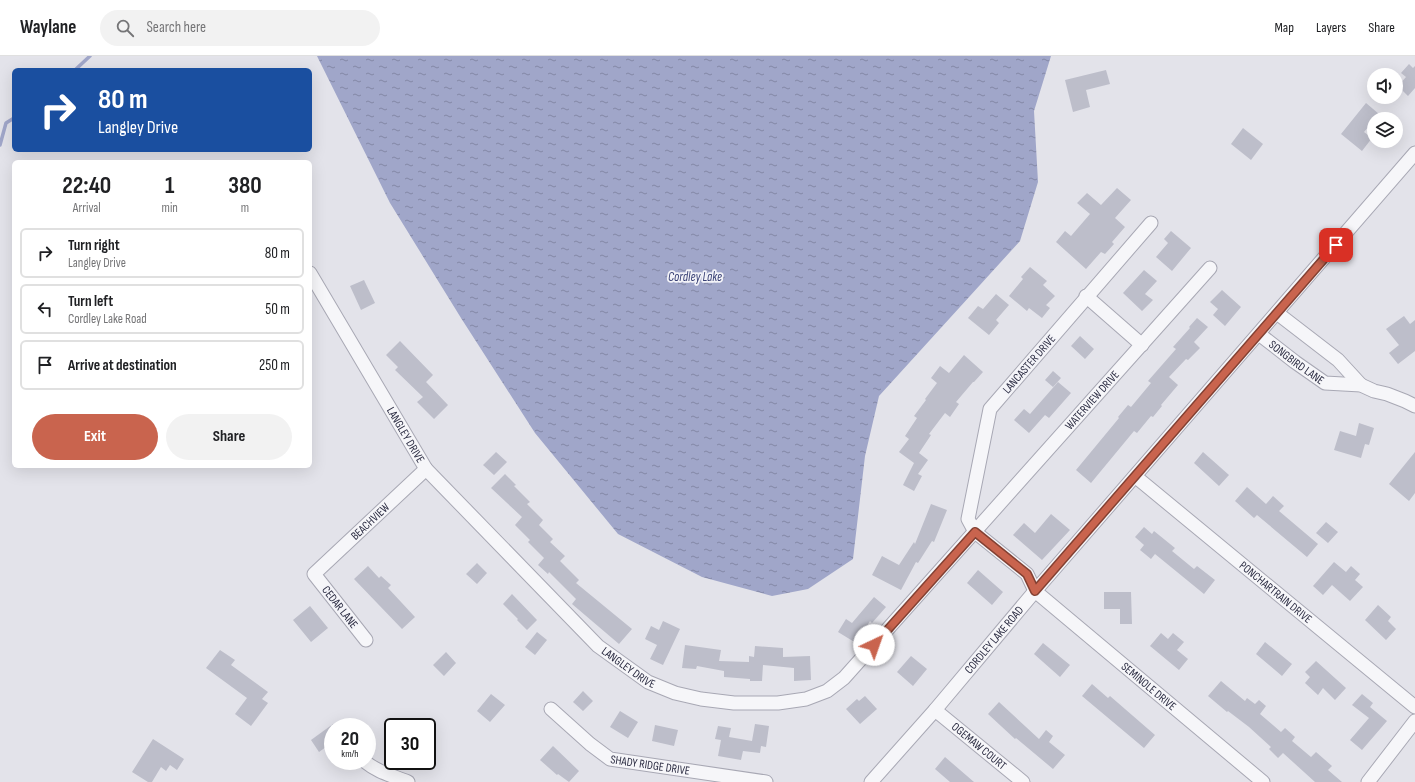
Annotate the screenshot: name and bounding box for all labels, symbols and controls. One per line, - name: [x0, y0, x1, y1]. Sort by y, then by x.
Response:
- search box: [100, 10, 380, 46]
- text: Waylane: [20, 16, 76, 39]
- icon: search: [114, 17, 136, 39]
- text: Search here: [146, 18, 206, 37]
- text: Map: [1274, 19, 1294, 36]
- text: Layers: [1316, 19, 1346, 36]
- text: Share: [1368, 19, 1395, 36]
- map controls: [1367, 68, 1403, 148]
- button: sound: [1367, 68, 1403, 104]
- text: 80 m: [98, 83, 147, 116]
- icon: right: [32, 84, 84, 136]
- button: layers: [1367, 112, 1403, 148]
- text: Langley Drive: [98, 117, 178, 138]
- text: 22:40: [62, 171, 111, 200]
- text: 1: [165, 171, 174, 200]
- text: 380: [228, 171, 262, 200]
- text: Arrival: [73, 200, 101, 216]
- text: min: [162, 200, 178, 216]
- text: m: [241, 200, 249, 216]
- pin: [1319, 228, 1353, 262]
- icon: arrive: [1325, 234, 1347, 256]
- text: Turn right: [68, 236, 120, 255]
- icon: right: [34, 242, 56, 264]
- text: 80 m: [265, 244, 290, 263]
- text: Langley Drive: [68, 255, 126, 271]
- water label: Cordley Lake: [668, 269, 722, 285]
- text: Turn left: [68, 292, 113, 311]
- icon: left: [34, 298, 56, 320]
- text: 50 m: [265, 300, 290, 319]
- text: Cordley Lake Road: [68, 311, 147, 327]
- street label: LANCASTER DRIVE: [1000, 332, 1059, 397]
- street label: SONGBIRD LANE: [1265, 337, 1327, 388]
- icon: arrive: [34, 354, 56, 376]
- text: Arrive at destination: [68, 356, 177, 375]
- text: 250 m: [259, 356, 290, 375]
- street label: WATERVIEW DRIVE: [1062, 368, 1123, 433]
- street label: LANGLEY DRIVE: [383, 404, 428, 466]
- button: Exit: [32, 414, 158, 460]
- button: Share: [166, 414, 292, 460]
- street label: BEACHVIEW: [348, 500, 393, 544]
- street label: PONCHARTRAIN DRIVE: [1236, 558, 1315, 627]
- street label: CEDAR LANE: [318, 583, 361, 632]
- street label: CORDLEY LAKE ROAD: [962, 603, 1027, 677]
- position arrow: [853, 624, 895, 666]
- street label: LANGLEY DRIVE: [598, 644, 657, 692]
- street label: SEMINOLE DRIVE: [1118, 659, 1179, 714]
- speed limit sign: 30: [384, 718, 436, 770]
- street label: OGEMAW COURT: [948, 720, 1009, 773]
- text: 20: [341, 727, 359, 751]
- text: km/h: [341, 748, 359, 760]
- street label: SHADY RIDGE DRIVE: [609, 752, 691, 779]

